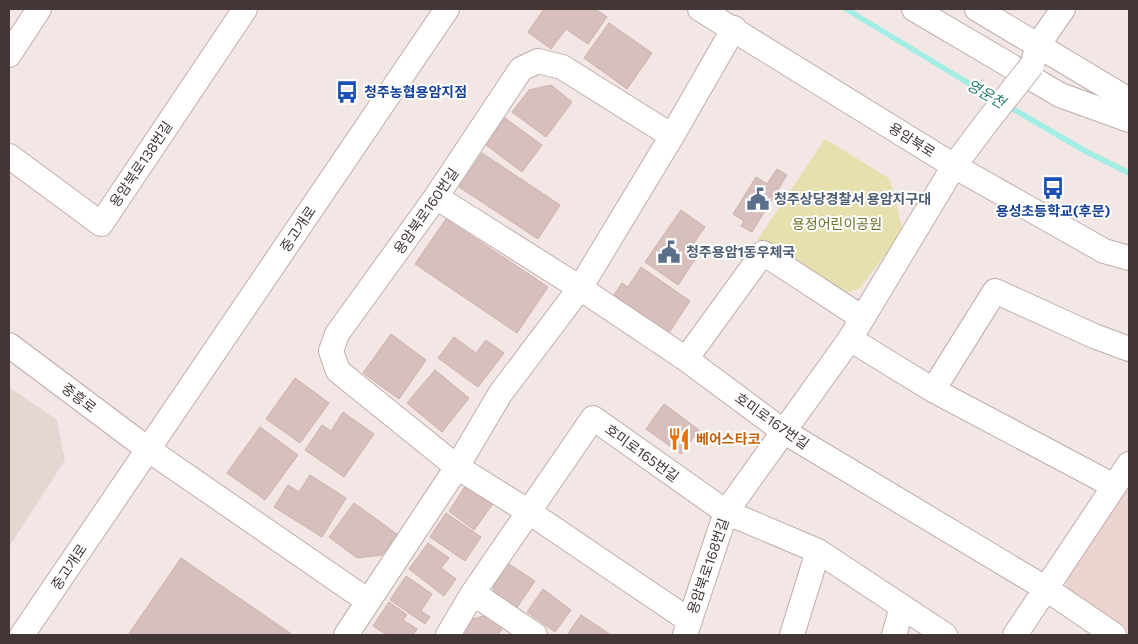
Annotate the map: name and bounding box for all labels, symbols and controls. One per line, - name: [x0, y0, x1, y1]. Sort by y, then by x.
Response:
- water label: 영운천: [964, 75, 1011, 112]
- bus stop icon: 청주농협용암지점: [334, 79, 360, 105]
- place label: 청주농협용암지점: [364, 83, 467, 100]
- street label: 용암북로138번길: [106, 118, 176, 210]
- street label: 용암북로: [886, 119, 939, 160]
- street label: 용암북로160번길: [390, 165, 461, 257]
- bus stop icon: 용성초등학교(후문): [1040, 175, 1066, 201]
- public building icon: 청주상당경찰서 용암지구대: [745, 186, 771, 212]
- place label: 청주상당경찰서 용암지구대: [774, 190, 931, 207]
- place label: 용성초등학교(후문): [996, 202, 1111, 219]
- street label: 중고개로: [276, 203, 319, 255]
- park label: 용정어린이공원: [792, 215, 882, 232]
- public building icon: 청주용암1동우체국: [656, 239, 682, 265]
- place label: 청주용암1동우체국: [686, 243, 795, 260]
- street label: 중흥로: [59, 379, 100, 416]
- street label: 호미로167번길: [732, 389, 812, 452]
- street label: 호미로165번길: [602, 420, 682, 485]
- restaurant icon: 베어스타코: [666, 426, 692, 452]
- place label: 베어스타코: [696, 430, 761, 447]
- street label: 용암북로168번길: [683, 516, 732, 616]
- street label: 중고개로: [47, 541, 90, 593]

